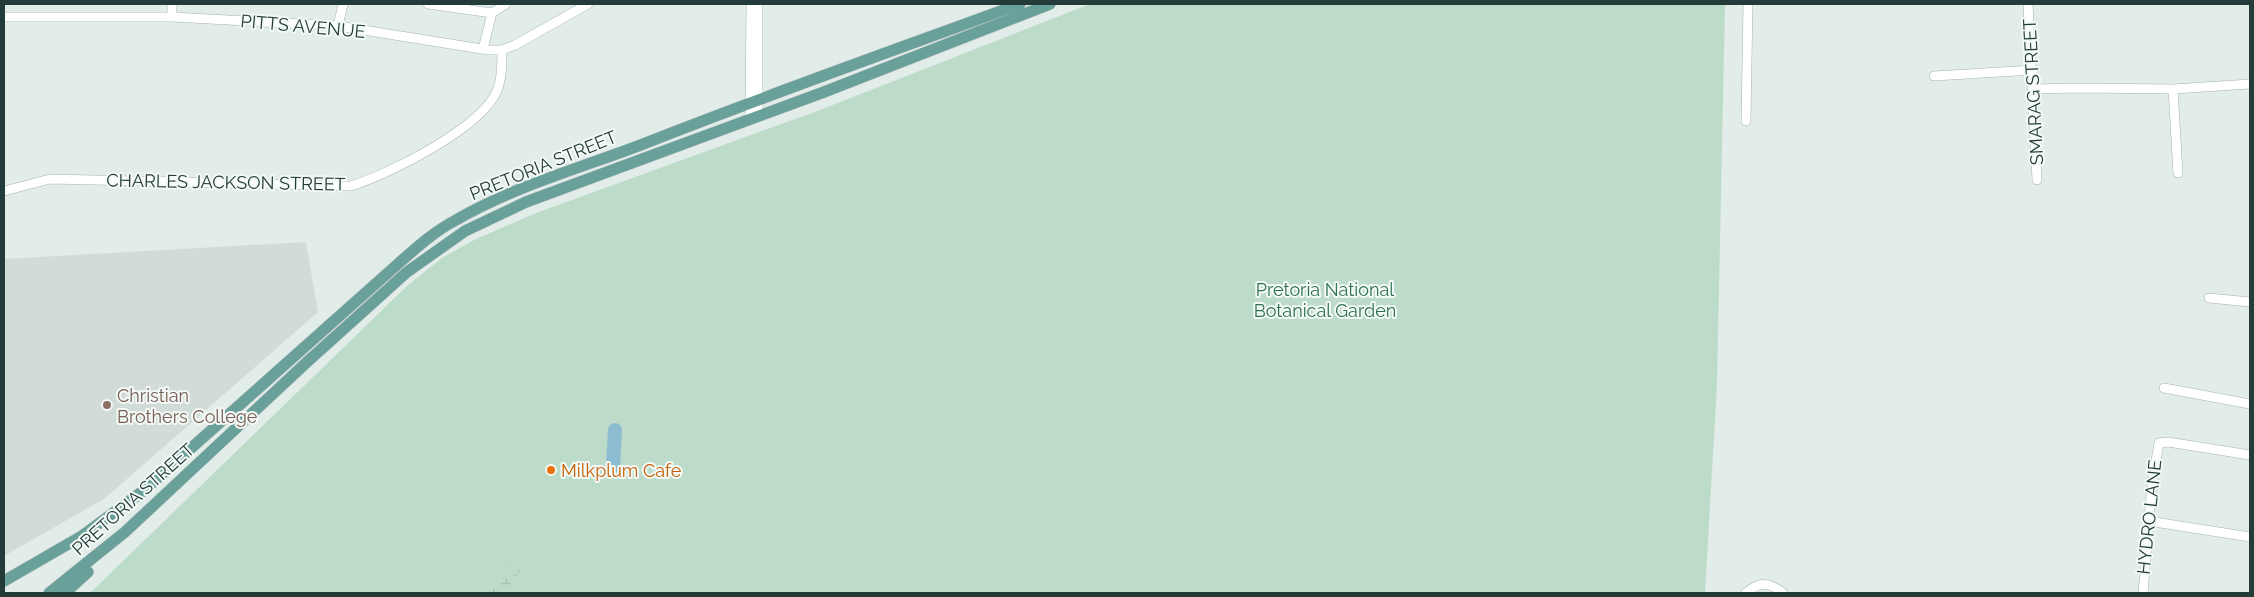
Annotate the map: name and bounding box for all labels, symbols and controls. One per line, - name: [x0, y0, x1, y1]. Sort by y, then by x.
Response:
- street label: PITTS AVENUE: [240, 10, 366, 42]
- street label: SMARAG STREET: [2019, 18, 2047, 166]
- street label: PRETORIA STREET: [466, 126, 620, 204]
- street label: CHARLES JACKSON STREET: [106, 169, 346, 195]
- park label: Pretoria National Botanical Garden: [1254, 279, 1396, 321]
- place label: Christian Brothers College: [117, 385, 258, 427]
- marker: Christian Brothers College: [101, 399, 113, 411]
- street label: PRETORIA STREET: [68, 439, 198, 559]
- street label: HYDRO LANE: [2133, 459, 2165, 575]
- place label: Milkplum Cafe: [561, 460, 682, 481]
- marker: Milkplum Cafe: [545, 464, 557, 476]

